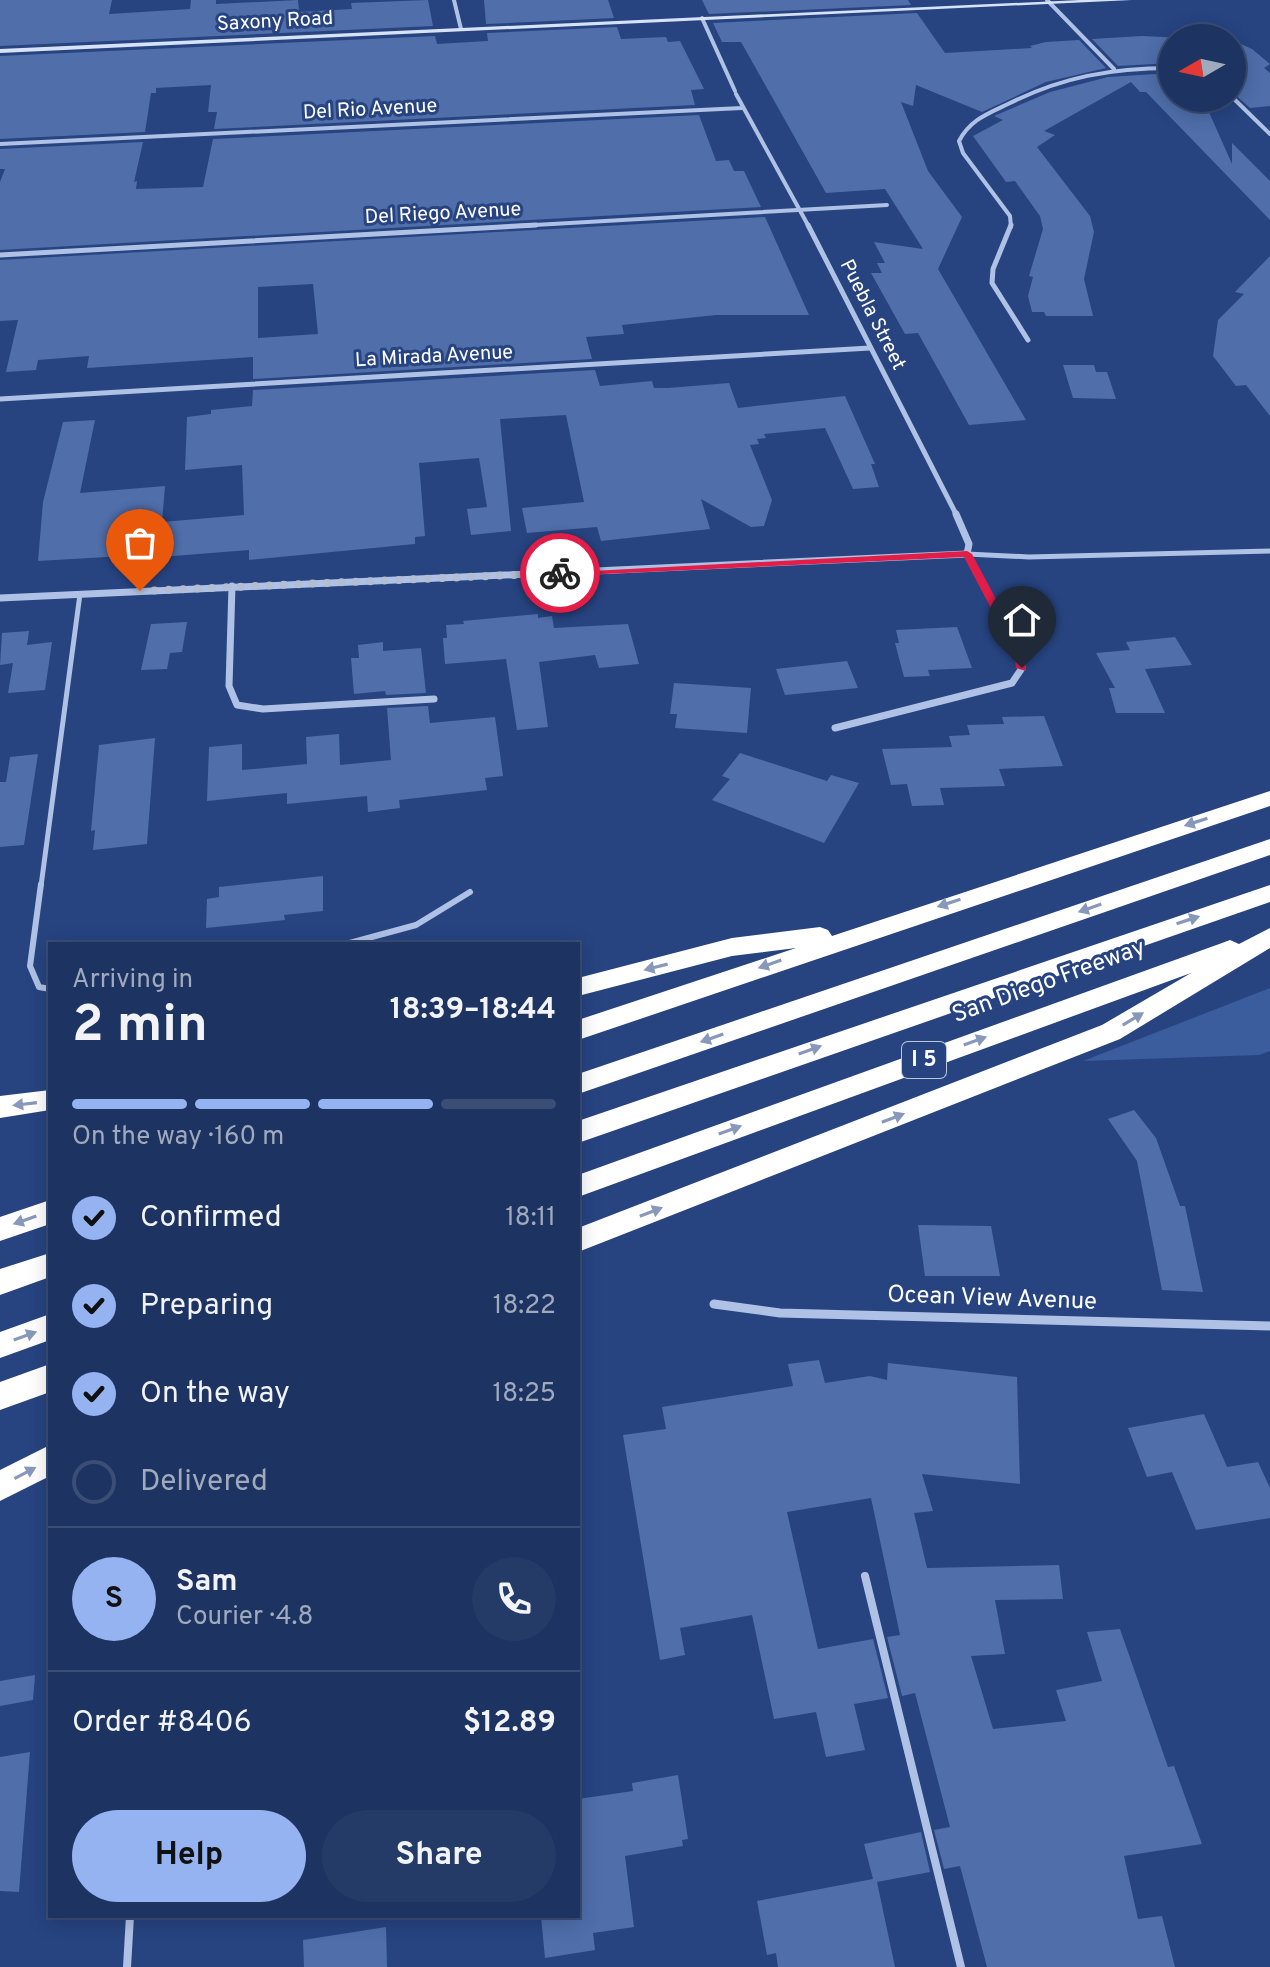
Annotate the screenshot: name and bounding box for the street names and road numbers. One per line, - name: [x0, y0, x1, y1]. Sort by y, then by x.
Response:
- street label: Saxony Road: [216, 6, 334, 38]
- street label: Del Rio Avenue: [302, 93, 438, 127]
- street label: Del Riego Avenue: [364, 197, 522, 231]
- street label: Puebla Street: [833, 255, 911, 375]
- street label: La Mirada Avenue: [354, 340, 514, 374]
- street label: San Diego Freeway: [948, 933, 1150, 1031]
- road number: I 5: [902, 1042, 946, 1078]
- street label: Ocean View Avenue: [887, 1280, 1097, 1318]

